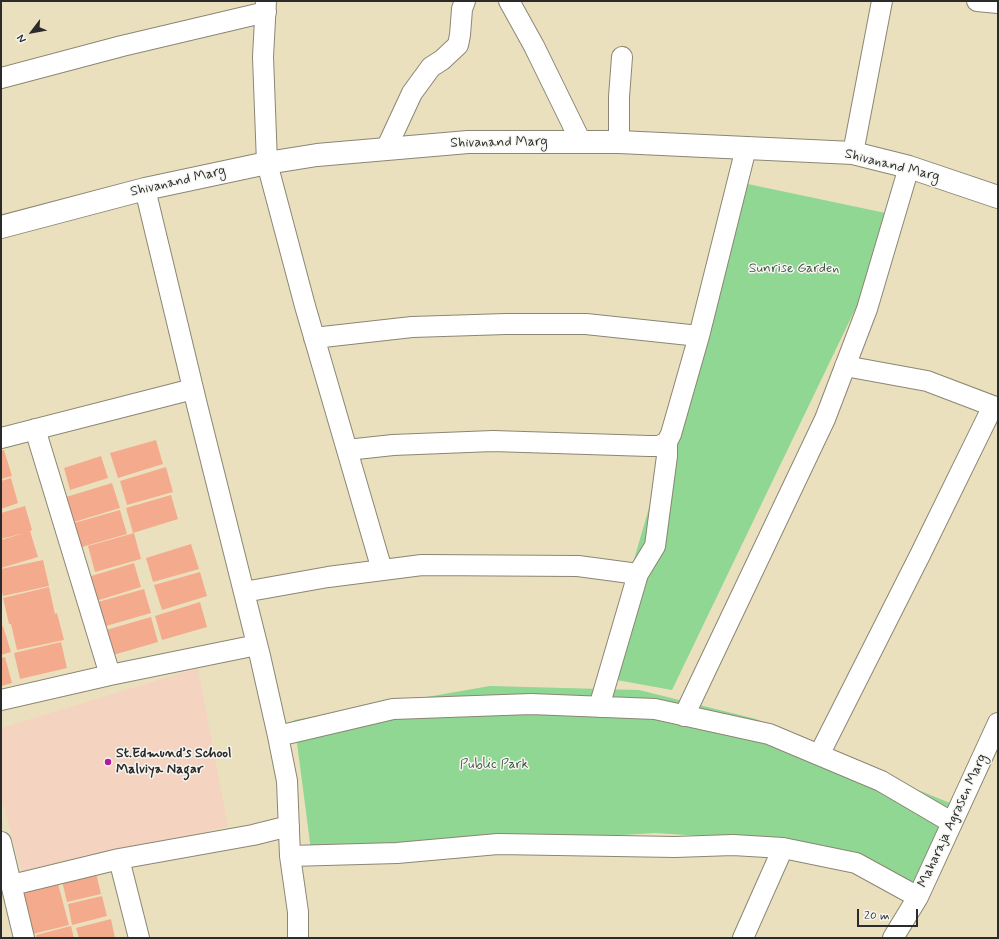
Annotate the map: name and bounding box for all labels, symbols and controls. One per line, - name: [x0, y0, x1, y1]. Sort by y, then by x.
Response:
- north arrow: [12, 12, 52, 52]
- text: N: [14, 32, 30, 45]
- street label: Shivanand Marg: [450, 134, 548, 152]
- street label: Shivanand Marg: [843, 146, 941, 186]
- street label: Shivanand Marg: [129, 163, 227, 201]
- park label: Sunrise Garden: [749, 261, 839, 277]
- place label: St.Edmund’s School Malviya Nagar: [116, 746, 231, 778]
- street label: Maharaja Agrasen Marg: [915, 752, 991, 890]
- marker: St.Edmund’s School Malviya Nagar: [103, 757, 113, 767]
- park label: Public Park: [460, 757, 528, 773]
- scale bar: [859, 901, 920, 927]
- text: 20 m: [864, 908, 890, 924]

